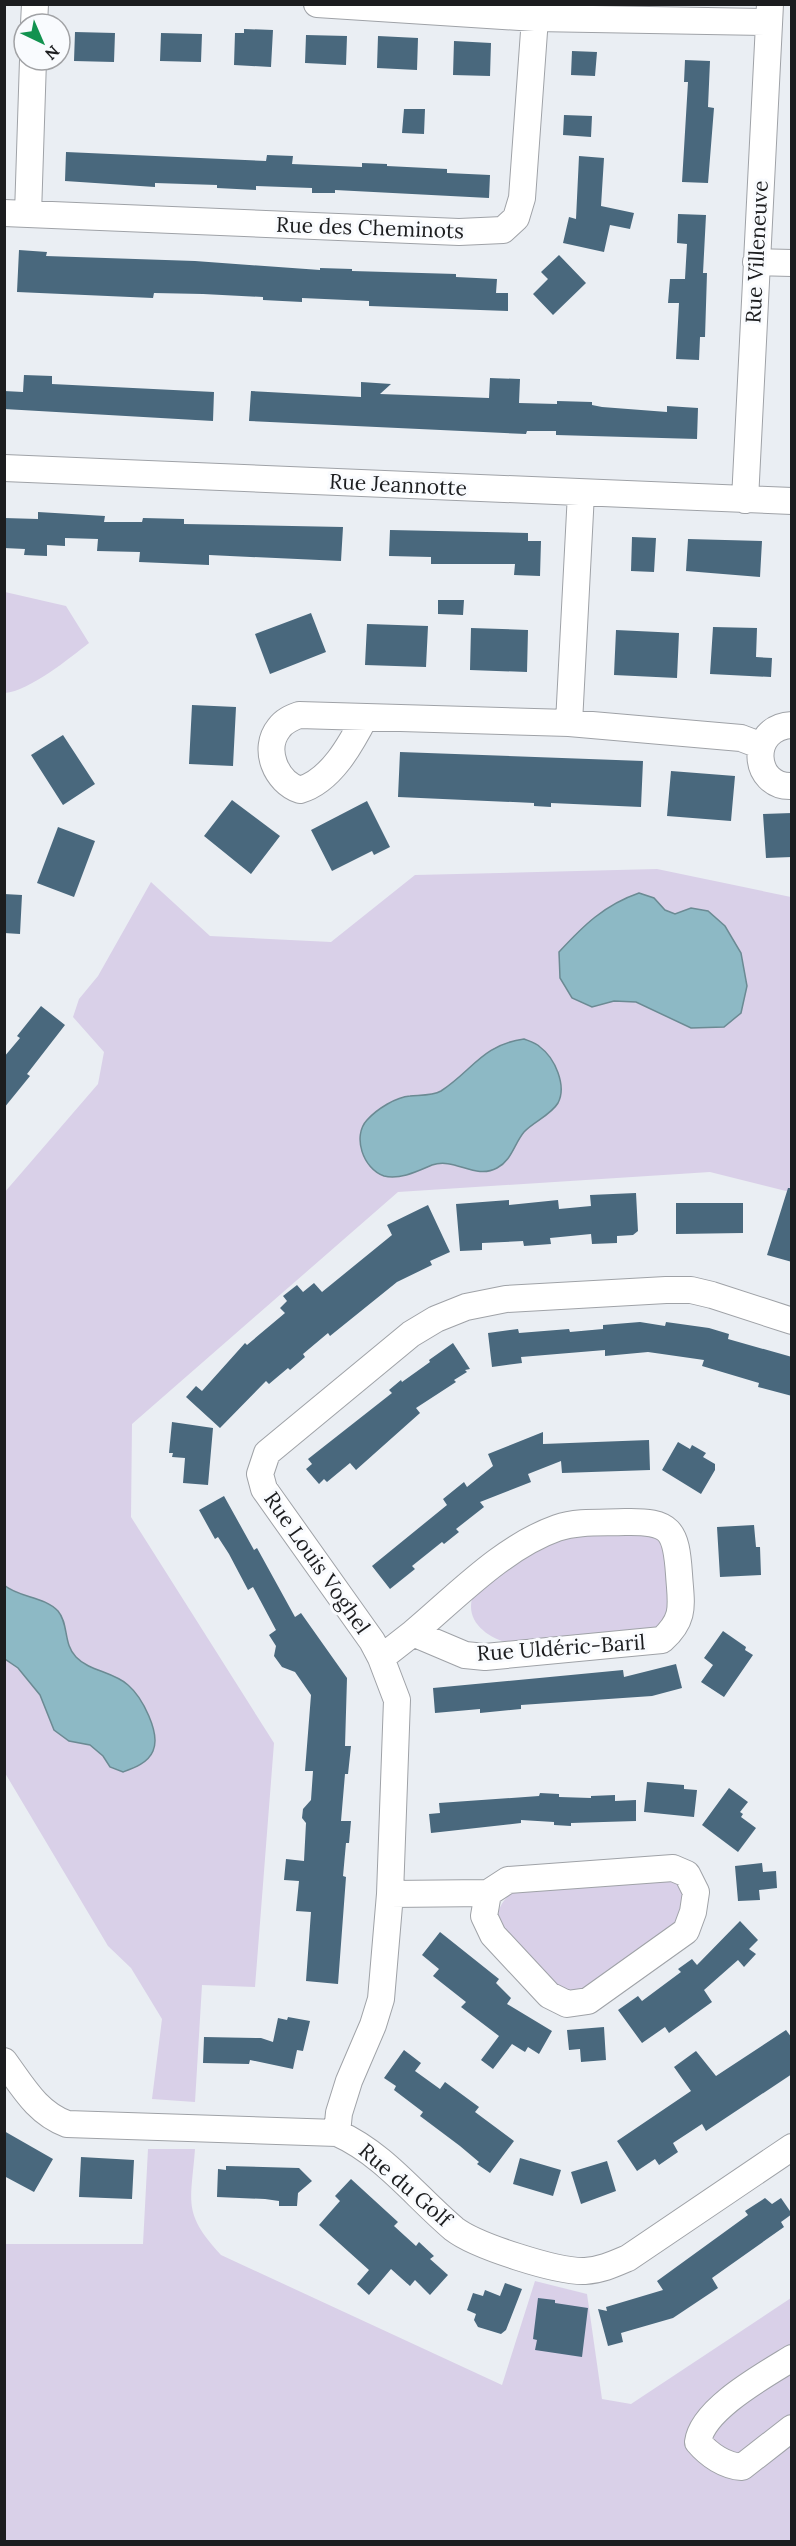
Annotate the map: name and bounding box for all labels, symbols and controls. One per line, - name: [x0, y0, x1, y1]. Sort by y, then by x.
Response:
- north arrow: [12, 12, 72, 72]
- text: N: [41, 41, 64, 64]
- street label: Rue Villeneuve: [739, 180, 774, 324]
- street label: Rue des Cheminots: [276, 211, 464, 244]
- street label: Rue Jeannotte: [328, 467, 468, 502]
- street label: Rue Louis Voghel: [258, 1486, 377, 1639]
- street label: Rue Uldéric-Baril: [476, 1628, 646, 1667]
- street label: Rue du Golf: [353, 2137, 459, 2234]

